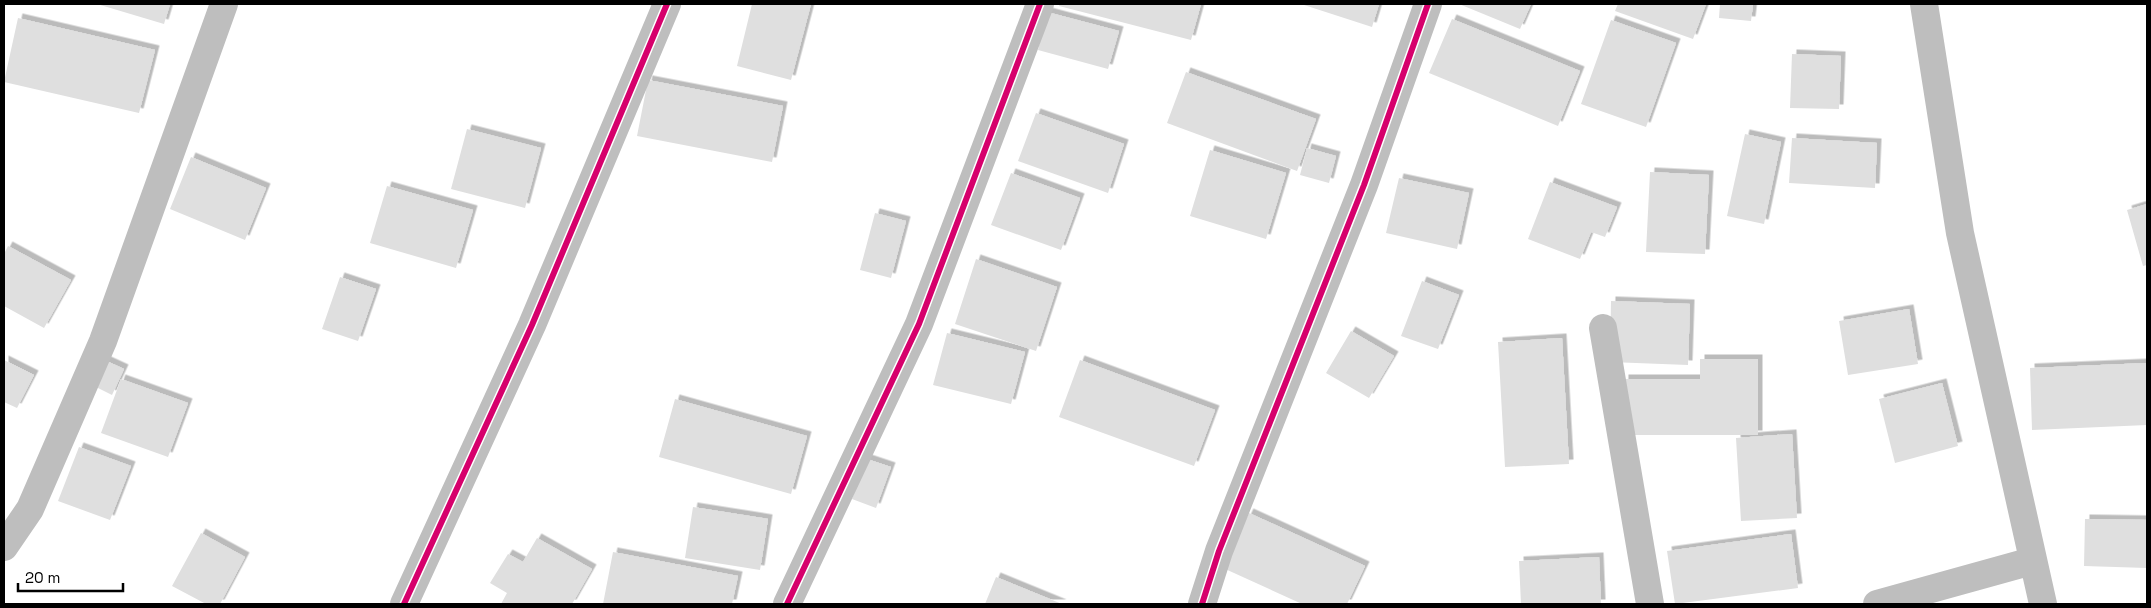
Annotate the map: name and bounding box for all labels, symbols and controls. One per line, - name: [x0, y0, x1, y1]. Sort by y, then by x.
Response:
- scale bar: [18, 560, 122, 592]
- text: 20 m: [25, 568, 60, 587]

